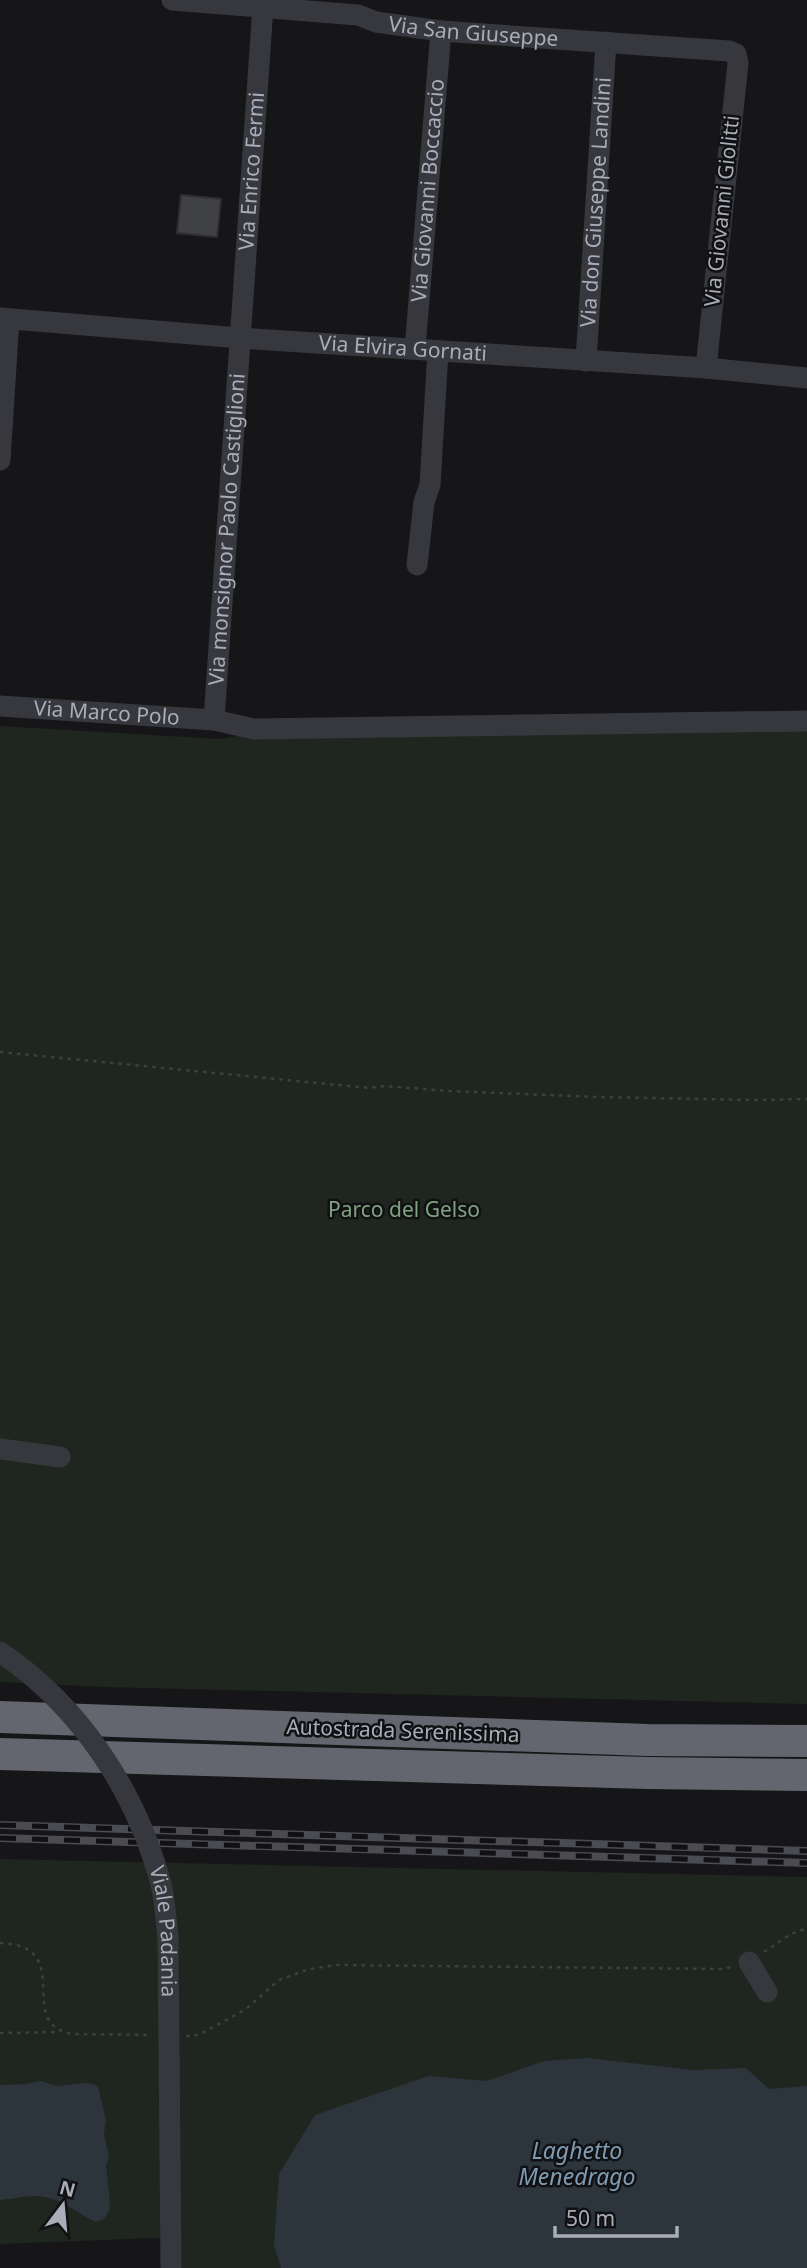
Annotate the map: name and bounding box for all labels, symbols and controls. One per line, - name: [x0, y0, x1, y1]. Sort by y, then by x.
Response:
- street label: Via San Giuseppe: [387, 9, 559, 52]
- street label: Via don Giuseppe Landini: [573, 76, 617, 328]
- street label: Via Giovanni Boccaccio: [404, 78, 450, 303]
- street label: Via Enrico Fermi: [231, 91, 270, 251]
- street label: Via Giovanni Giolitti: [697, 114, 745, 308]
- street label: Via Elvira Gornati: [318, 328, 488, 367]
- street label: Via monsignor Paolo Castiglioni: [201, 372, 251, 686]
- street label: Via Marco Polo: [33, 693, 181, 731]
- park label: Parco del Gelso: [328, 1195, 480, 1223]
- street label: Autostrada Serenissima: [286, 1712, 520, 1748]
- street label: Viale Padania: [143, 1862, 184, 1997]
- water label: Laghetto Menedrago: [519, 2134, 635, 2192]
- north arrow: [28, 2170, 98, 2240]
- text: N: [57, 2174, 79, 2203]
- scale bar: [555, 2194, 678, 2238]
- text: 50 m: [566, 2204, 615, 2232]

